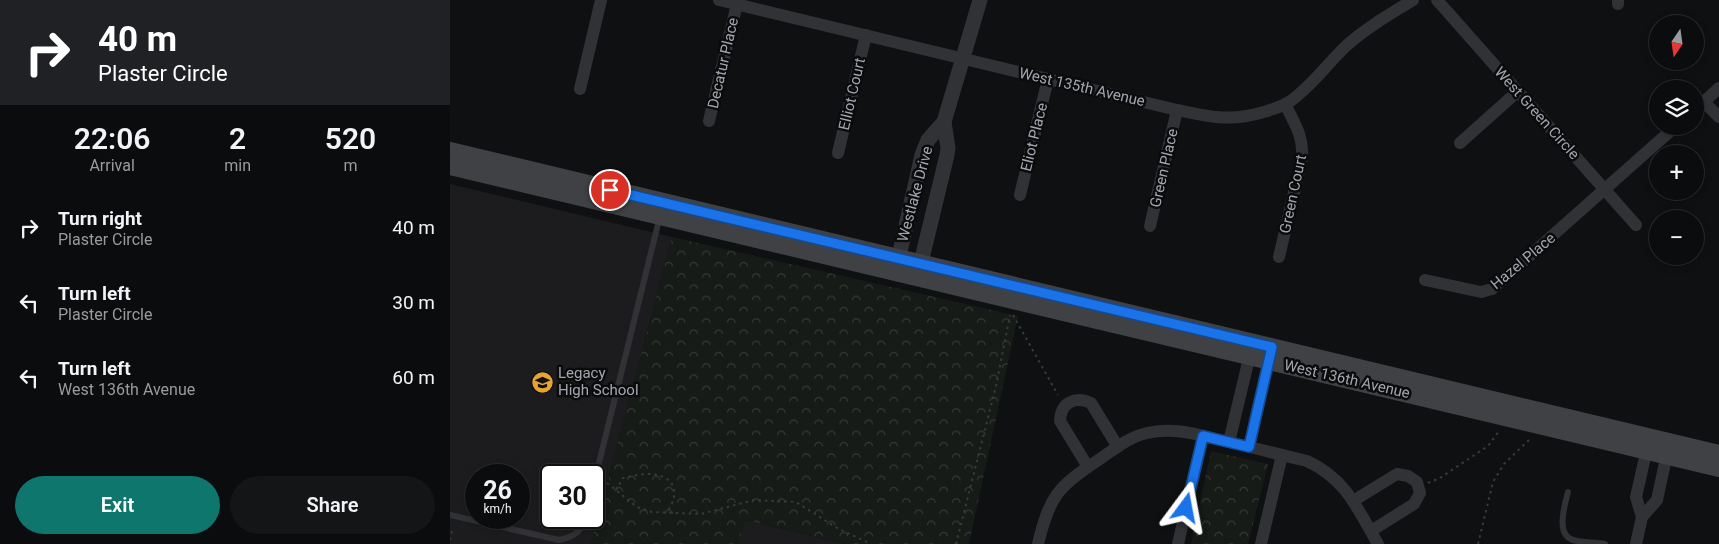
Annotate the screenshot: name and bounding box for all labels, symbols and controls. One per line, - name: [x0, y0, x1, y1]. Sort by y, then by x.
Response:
- north arrow: [1649, 15, 1704, 70]
- map controls: [1649, 15, 1704, 265]
- street label: Decatur Place: [704, 16, 742, 110]
- text: 40 m: [98, 19, 177, 60]
- icon: right: [15, 20, 80, 85]
- street label: Elliot Court: [835, 56, 869, 132]
- text: Plaster Circle: [98, 61, 228, 86]
- street label: West Green Circle: [1491, 63, 1583, 163]
- street label: West 135th Avenue: [1017, 64, 1147, 110]
- button: layers: [1649, 80, 1704, 135]
- street label: Eliot Place: [1017, 101, 1051, 173]
- text: 22:06: [74, 121, 151, 156]
- text: 2: [229, 121, 246, 156]
- text: 520: [325, 121, 376, 156]
- street label: Green Place: [1146, 127, 1182, 209]
- street label: Westlake Drive: [894, 144, 936, 244]
- button: +: [1649, 145, 1704, 200]
- street label: Green Court: [1276, 153, 1310, 235]
- text: Arrival: [89, 156, 135, 175]
- text: min: [224, 156, 251, 175]
- text: m: [343, 156, 358, 175]
- pin: [589, 169, 631, 211]
- icon: arrive: [596, 176, 624, 204]
- text: Turn right: [58, 207, 142, 230]
- button: −: [1649, 210, 1704, 265]
- icon: right: [15, 214, 43, 242]
- text: 40 m: [392, 216, 435, 239]
- street label: Hazel Place: [1487, 229, 1559, 293]
- text: Plaster Circle: [58, 230, 152, 249]
- text: Turn left: [58, 282, 131, 305]
- icon: left: [15, 289, 43, 317]
- text: 30 m: [392, 291, 435, 314]
- text: Plaster Circle: [58, 305, 152, 324]
- street label: West 136th Avenue: [1282, 356, 1412, 402]
- text: Turn left: [58, 357, 131, 380]
- icon: left: [15, 364, 43, 392]
- place label: Legacy High School: [558, 364, 639, 399]
- text: 60 m: [392, 366, 435, 389]
- school or university icon: Legacy High School: [530, 370, 554, 394]
- text: West 136th Avenue: [58, 380, 195, 399]
- speed limit sign: 30: [540, 464, 605, 529]
- button: Exit: [15, 476, 220, 534]
- button: Share: [230, 476, 435, 534]
- text: 26: [483, 476, 512, 505]
- position arrow: [1159, 481, 1211, 533]
- text: km/h: [483, 502, 512, 516]

